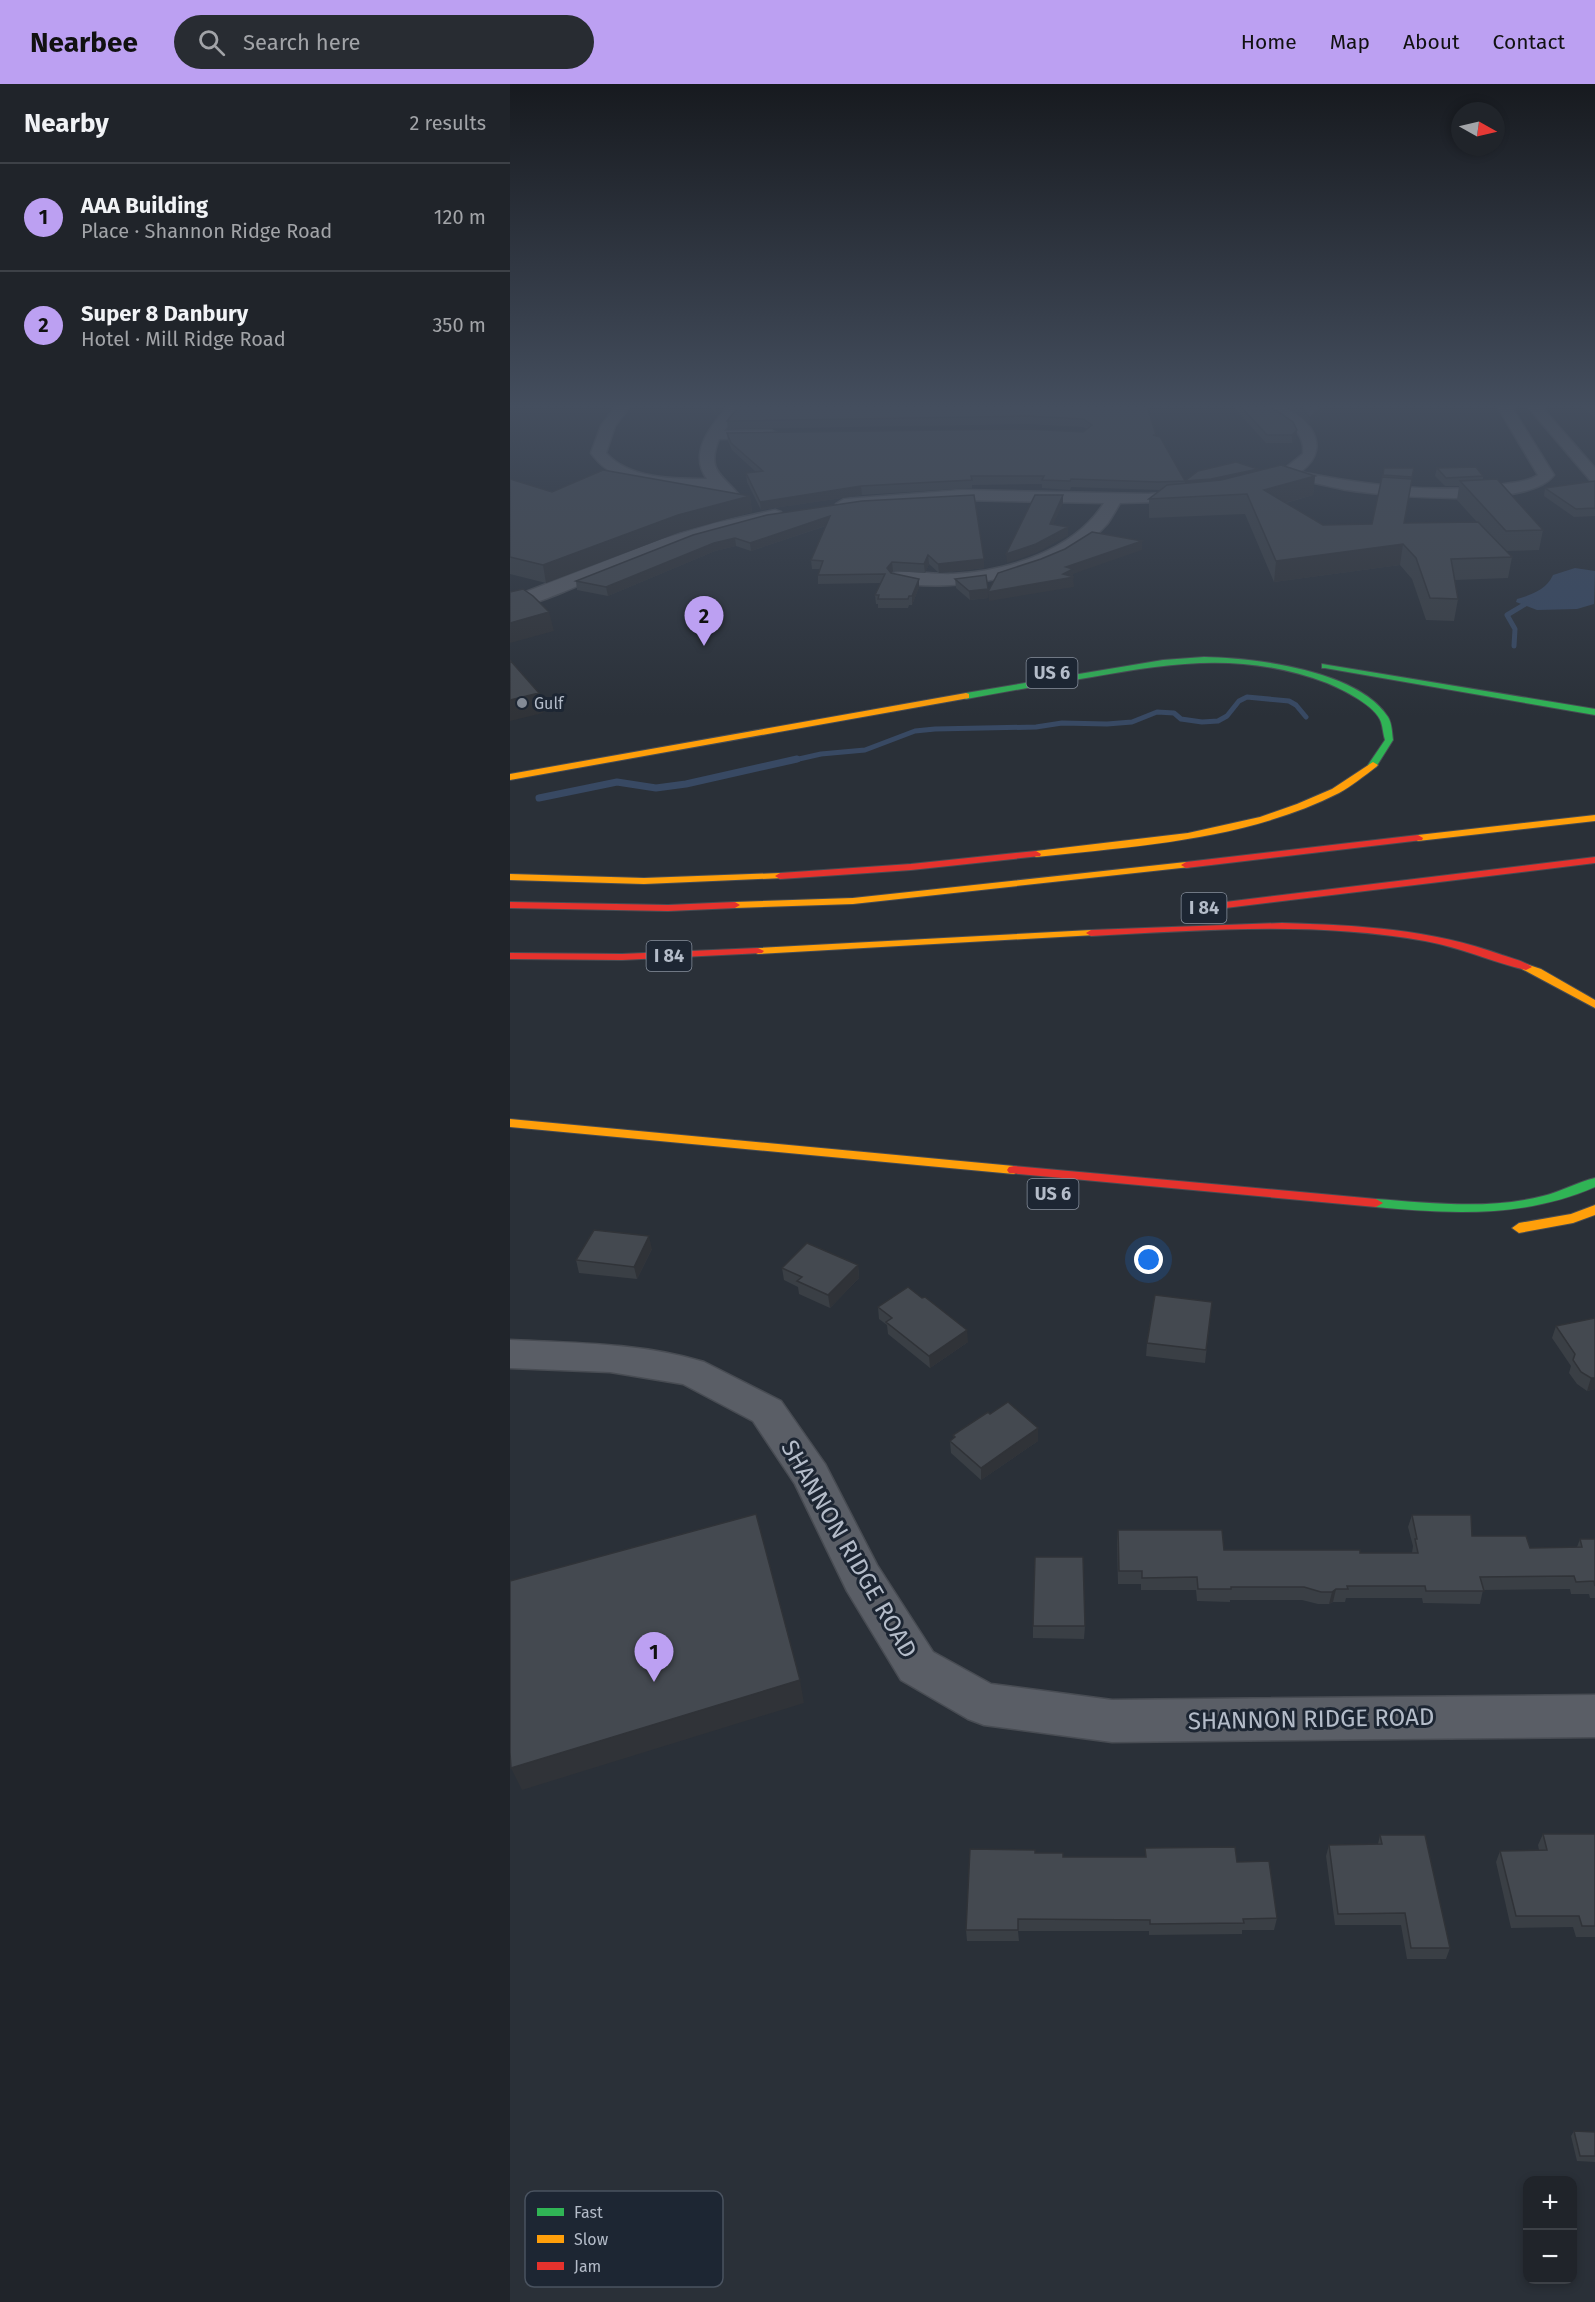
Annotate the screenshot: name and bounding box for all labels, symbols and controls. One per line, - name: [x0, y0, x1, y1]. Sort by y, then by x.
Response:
- search box: [174, 15, 594, 69]
- text: Nearbee: [30, 26, 138, 59]
- icon: search: [195, 26, 228, 59]
- text: Search here: [243, 29, 360, 56]
- text: Home: [1241, 29, 1297, 55]
- text: Map: [1330, 29, 1370, 55]
- text: About: [1403, 29, 1460, 55]
- text: Contact: [1493, 29, 1565, 55]
- north arrow: [1451, 102, 1505, 156]
- text: Nearby: [24, 108, 109, 139]
- text: 2 results: [409, 111, 486, 135]
- text: AAA Building: [81, 192, 208, 219]
- text: 1: [39, 205, 48, 229]
- text: 120 m: [434, 205, 486, 229]
- text: Place · Shannon Ridge Road: [81, 219, 332, 243]
- text: Super 8 Danbury: [81, 300, 248, 327]
- text: 2: [38, 313, 49, 337]
- text: 350 m: [432, 313, 486, 337]
- text: Hotel · Mill Ridge Road: [81, 327, 286, 351]
- pin: 2: [684, 596, 724, 646]
- road number: US 6: [1026, 658, 1078, 688]
- place label: Gulf: [534, 694, 565, 713]
- marker: Gulf: [515, 696, 529, 710]
- road number: I 84: [1182, 893, 1226, 923]
- road number: I 84: [646, 941, 692, 971]
- road number: US 6: [1028, 1179, 1078, 1209]
- your location: [1134, 1245, 1163, 1274]
- street label: SHANNON RIDGE ROAD: [775, 1435, 923, 1663]
- pin: 1: [634, 1632, 674, 1682]
- street label: SHANNON RIDGE ROAD: [1187, 1703, 1435, 1735]
- map controls: [1523, 2176, 1577, 2284]
- button: +: [1523, 2176, 1577, 2230]
- legend: [525, 2191, 723, 2287]
- text: Fast: [574, 2203, 603, 2222]
- text: Slow: [574, 2230, 609, 2249]
- button: −: [1523, 2230, 1577, 2284]
- text: Jam: [574, 2257, 601, 2276]

